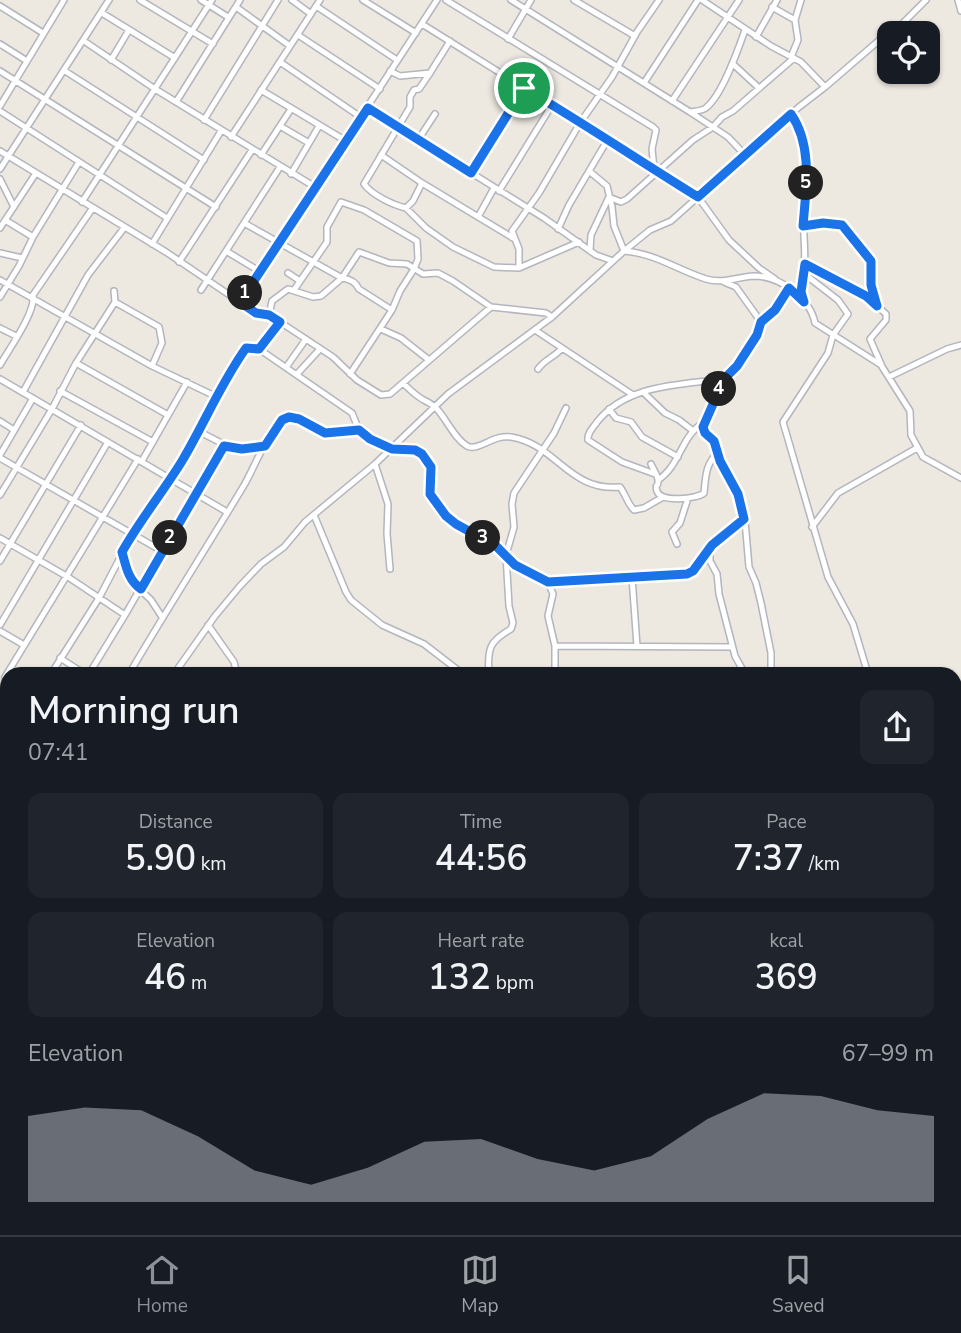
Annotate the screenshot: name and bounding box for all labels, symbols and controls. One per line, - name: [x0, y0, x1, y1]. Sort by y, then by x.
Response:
- map controls: [877, 21, 940, 84]
- button: locate: [877, 21, 940, 84]
- pin: [494, 58, 554, 118]
- icon: arrive: [505, 69, 543, 107]
- pin: 5: [788, 166, 824, 200]
- text: 5: [800, 169, 811, 195]
- pin: 1: [228, 276, 262, 310]
- text: 1: [239, 279, 250, 305]
- pin: 4: [702, 372, 736, 406]
- text: 4: [713, 375, 724, 401]
- pin: 2: [152, 520, 188, 556]
- pin: 3: [466, 520, 500, 556]
- text: 2: [164, 524, 175, 550]
- text: 3: [477, 524, 488, 550]
- text: Morning run: [28, 685, 240, 736]
- button: share: [860, 690, 934, 764]
- text: 07:41: [28, 737, 88, 768]
- text: Distance: [139, 809, 213, 835]
- text: Time: [460, 809, 502, 835]
- text: Pace: [766, 809, 807, 835]
- text: 5.90: [125, 835, 196, 882]
- text: 44:56: [435, 835, 527, 882]
- text: 7:37: [733, 835, 804, 882]
- text: km: [196, 851, 227, 877]
- text: /km: [804, 851, 840, 877]
- text: Elevation: [136, 928, 215, 954]
- text: Heart rate: [438, 928, 524, 954]
- text: kcal: [769, 928, 803, 954]
- text: 46: [144, 954, 186, 1001]
- text: 132: [428, 954, 491, 1001]
- text: 369: [755, 954, 818, 1001]
- text: m: [186, 970, 207, 996]
- text: bpm: [491, 970, 534, 996]
- text: Elevation: [28, 1038, 123, 1069]
- text: 67–99 m: [842, 1038, 934, 1069]
- tab: Home: [137, 1251, 188, 1319]
- tab: Map: [461, 1251, 499, 1319]
- tab: Saved: [772, 1251, 824, 1319]

